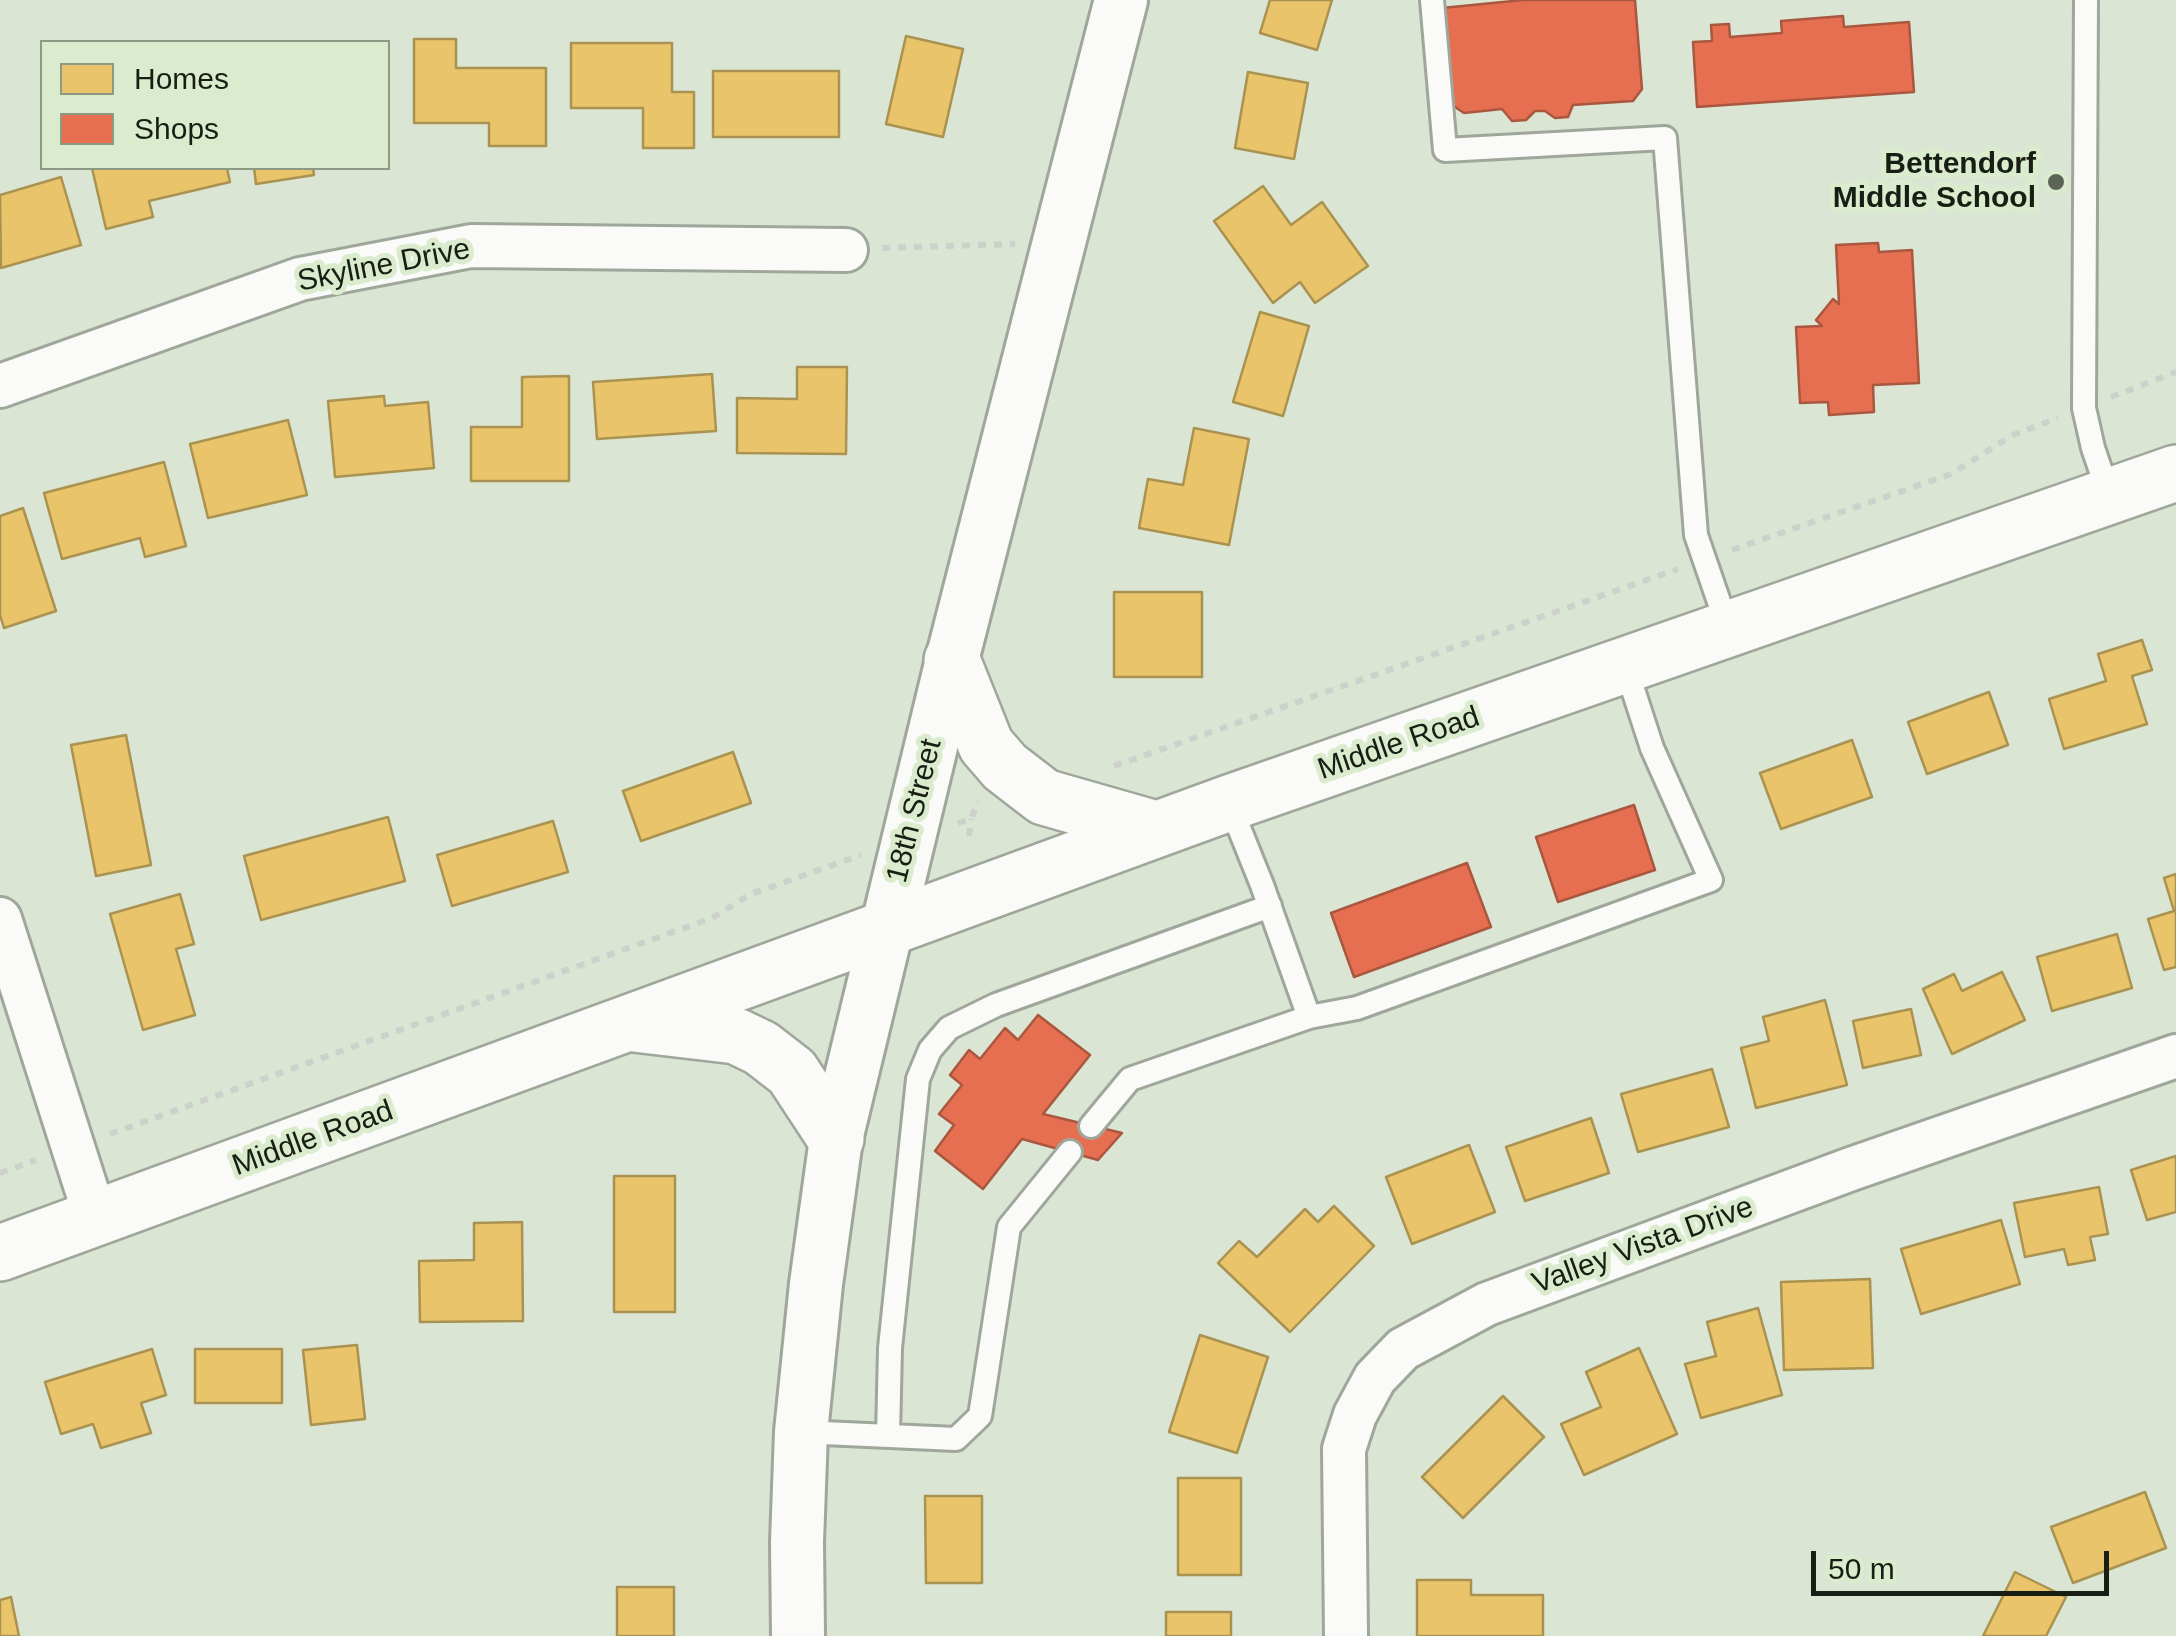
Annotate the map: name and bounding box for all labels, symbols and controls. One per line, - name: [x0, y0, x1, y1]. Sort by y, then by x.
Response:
- legend: [40, 40, 390, 170]
- text: Homes: [134, 62, 229, 95]
- text: Shops: [134, 112, 219, 145]
- place label: Bettendorf Middle School: [1833, 147, 2036, 218]
- marker: Bettendorf Middle School: [2045, 171, 2067, 193]
- street label: Skyline Drive: [295, 232, 473, 300]
- street label: Middle Road: [1314, 700, 1484, 788]
- street label: 18th Street: [880, 735, 950, 887]
- street label: Middle Road: [228, 1093, 398, 1185]
- street label: Valley Vista Drive: [1528, 1189, 1758, 1303]
- scale bar: [1816, 1531, 2114, 1593]
- text: 50 m: [1828, 1552, 1895, 1585]

